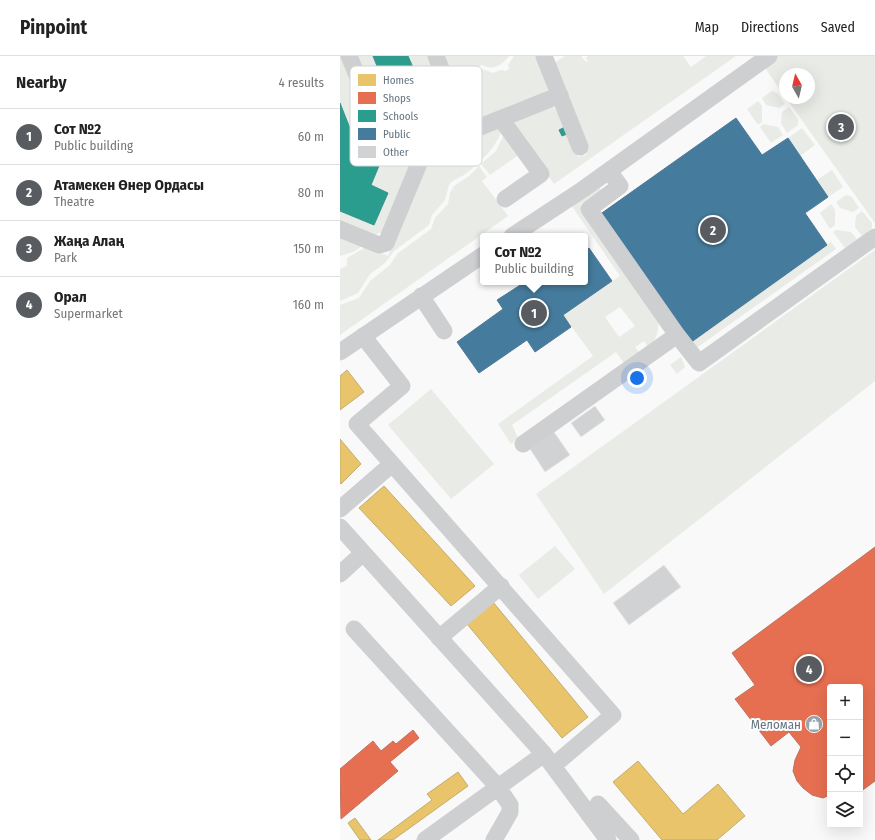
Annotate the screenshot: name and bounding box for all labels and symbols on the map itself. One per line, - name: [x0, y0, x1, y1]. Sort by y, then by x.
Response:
- legend: [350, 66, 482, 166]
- north arrow: [779, 68, 815, 104]
- text: Homes: [383, 74, 414, 87]
- text: Shops: [383, 92, 411, 105]
- text: Schools: [383, 110, 418, 123]
- pin: 3: [828, 112, 854, 142]
- text: Public: [383, 128, 411, 141]
- text: Other: [383, 146, 409, 159]
- pin: 2: [700, 215, 726, 245]
- pin: 1: [521, 298, 547, 328]
- your location: [627, 368, 647, 388]
- pin: 4: [796, 654, 822, 684]
- shop icon: Меломан: [804, 714, 824, 734]
- place label: Меломан: [751, 717, 801, 732]

